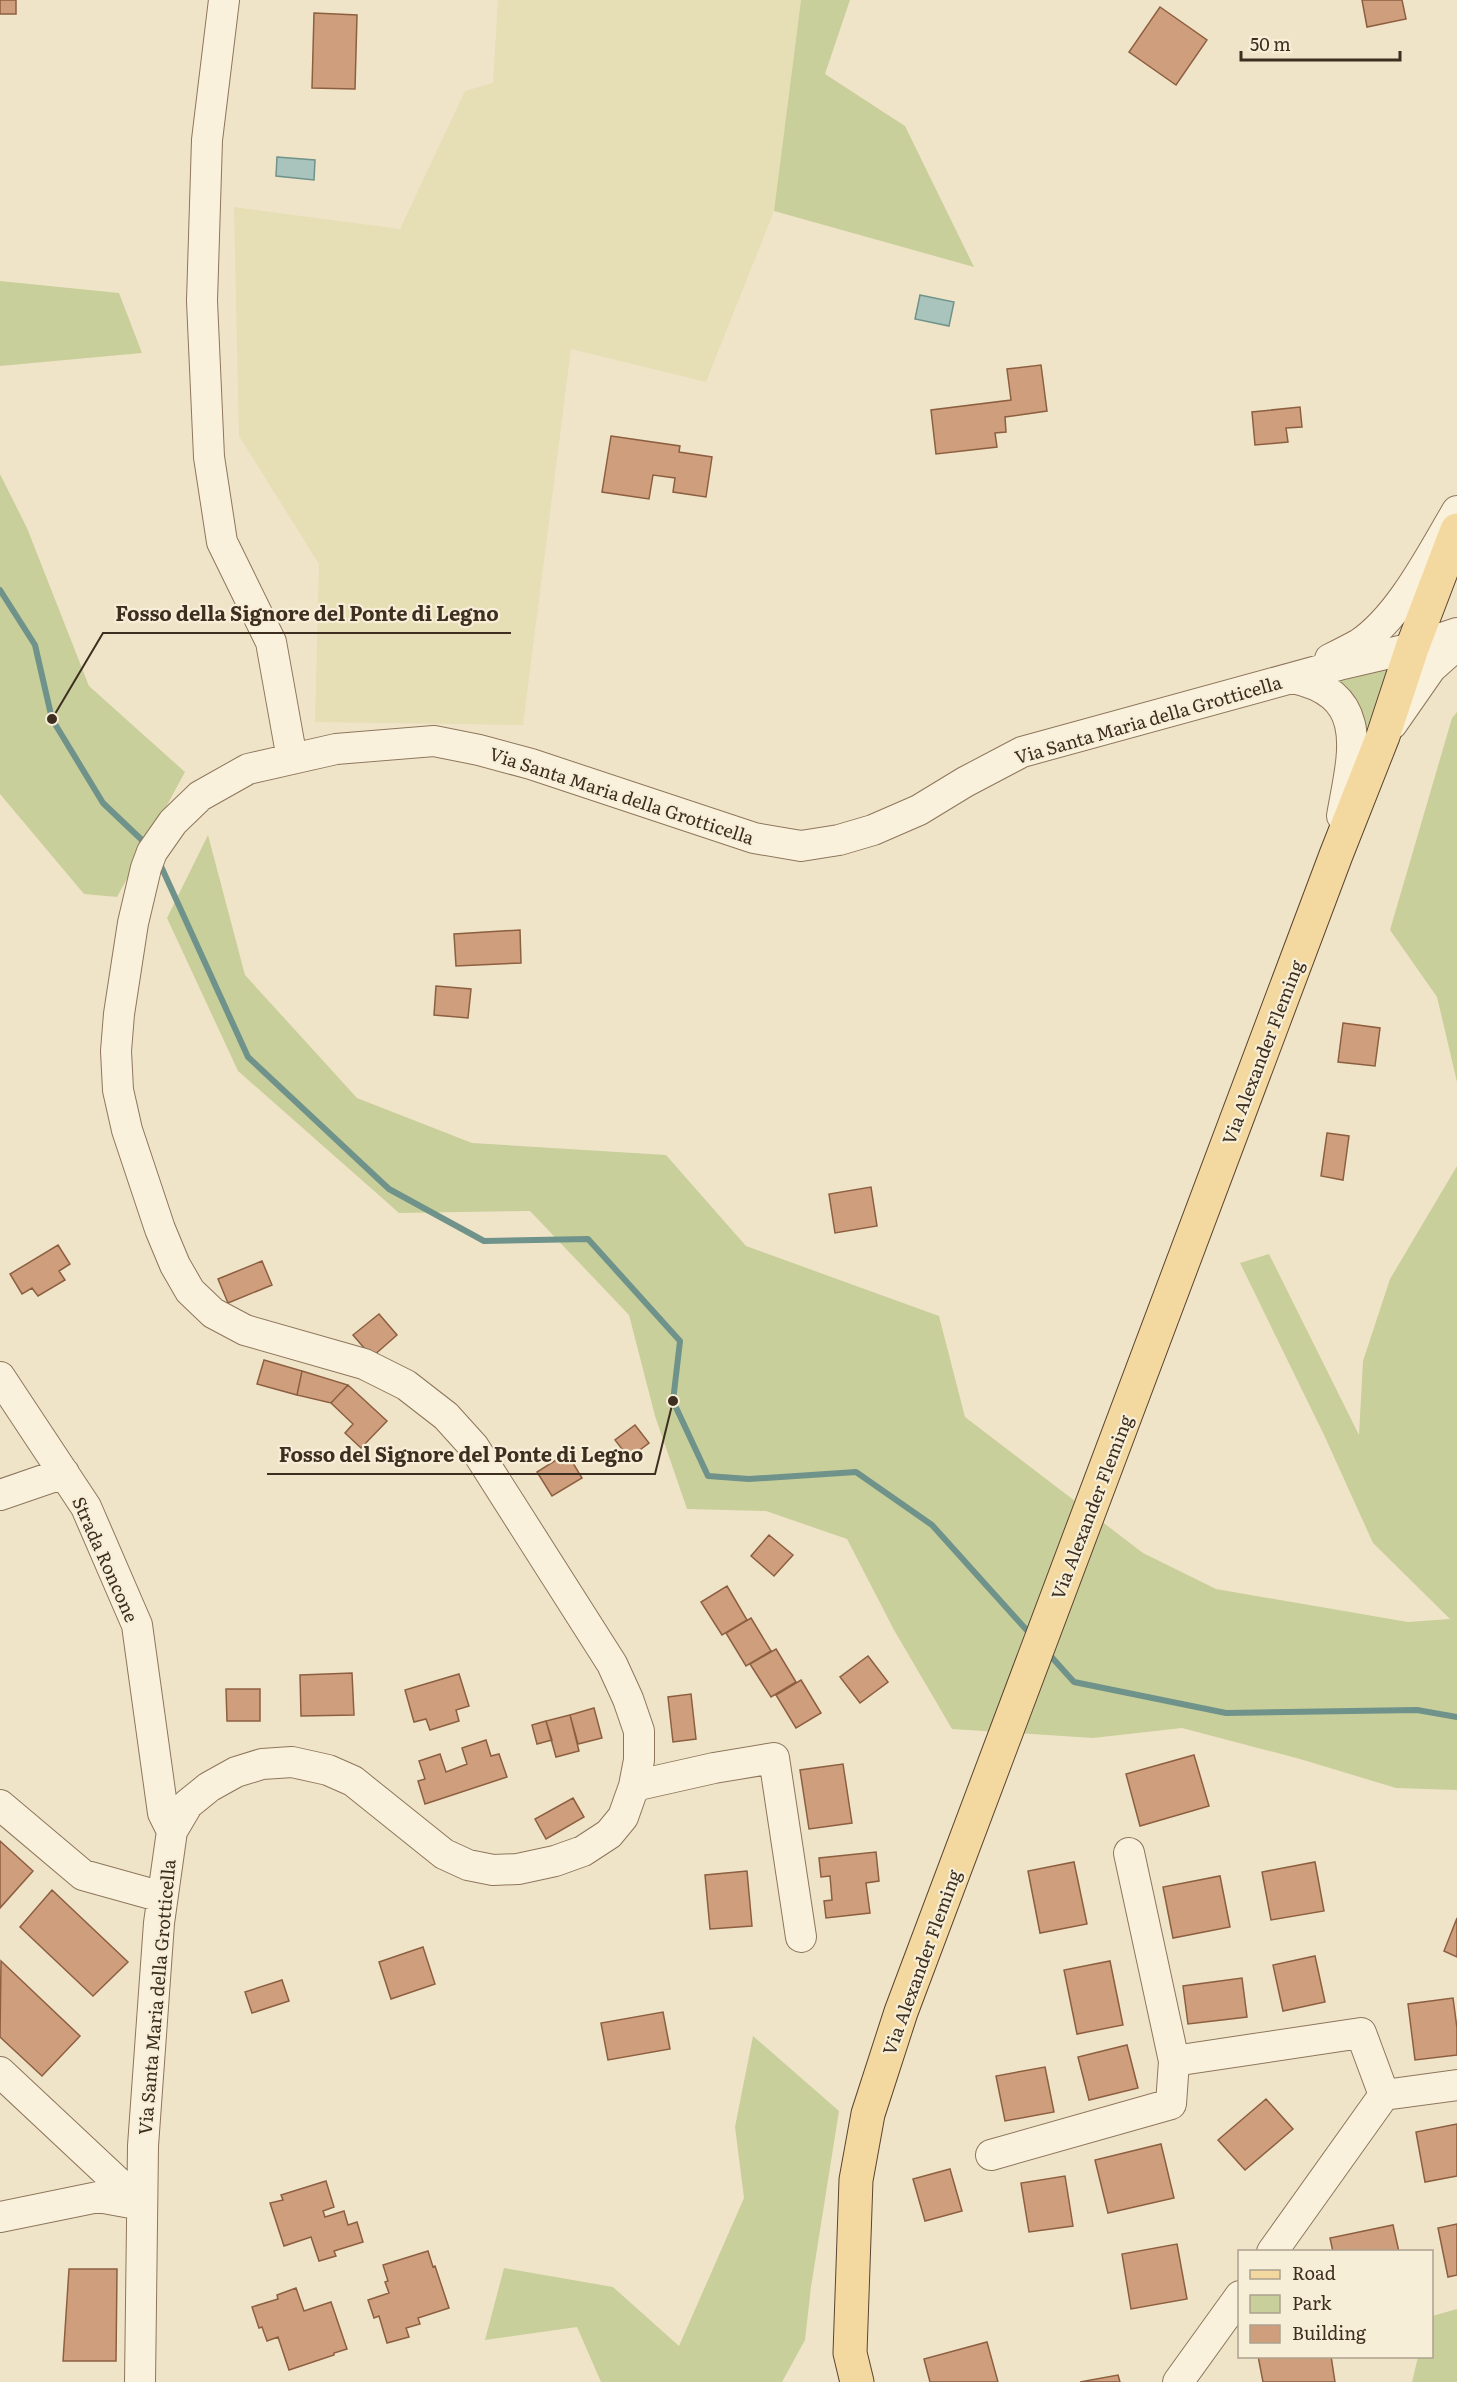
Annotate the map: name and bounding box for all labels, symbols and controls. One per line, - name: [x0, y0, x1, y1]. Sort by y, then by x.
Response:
- scale bar: [1241, 24, 1400, 62]
- text: 50 m: [1250, 30, 1291, 57]
- callout: Fosso della Signore del Ponte di Legno: [103, 595, 511, 633]
- text: Fosso della Signore del Ponte di Legno: [115, 597, 499, 627]
- street label: Via Santa Maria della Grotticella: [1011, 668, 1285, 770]
- street label: Via Santa Maria della Grotticella: [486, 739, 758, 851]
- street label: Via Alexander Fleming: [1214, 955, 1310, 1148]
- street label: Via Alexander Fleming: [1043, 1410, 1139, 1603]
- callout: Fosso del Signore del Ponte di Legno: [267, 1436, 655, 1474]
- text: Fosso del Signore del Ponte di Legno: [279, 1438, 643, 1468]
- street label: Strada Roncone: [66, 1492, 146, 1626]
- street label: Via Santa Maria della Grotticella: [130, 1858, 182, 2136]
- street label: Via Alexander Fleming: [875, 1865, 967, 2058]
- legend: [1238, 2250, 1433, 2358]
- text: Road: [1292, 2259, 1336, 2286]
- text: Park: [1292, 2289, 1333, 2316]
- text: Building: [1292, 2319, 1367, 2346]

